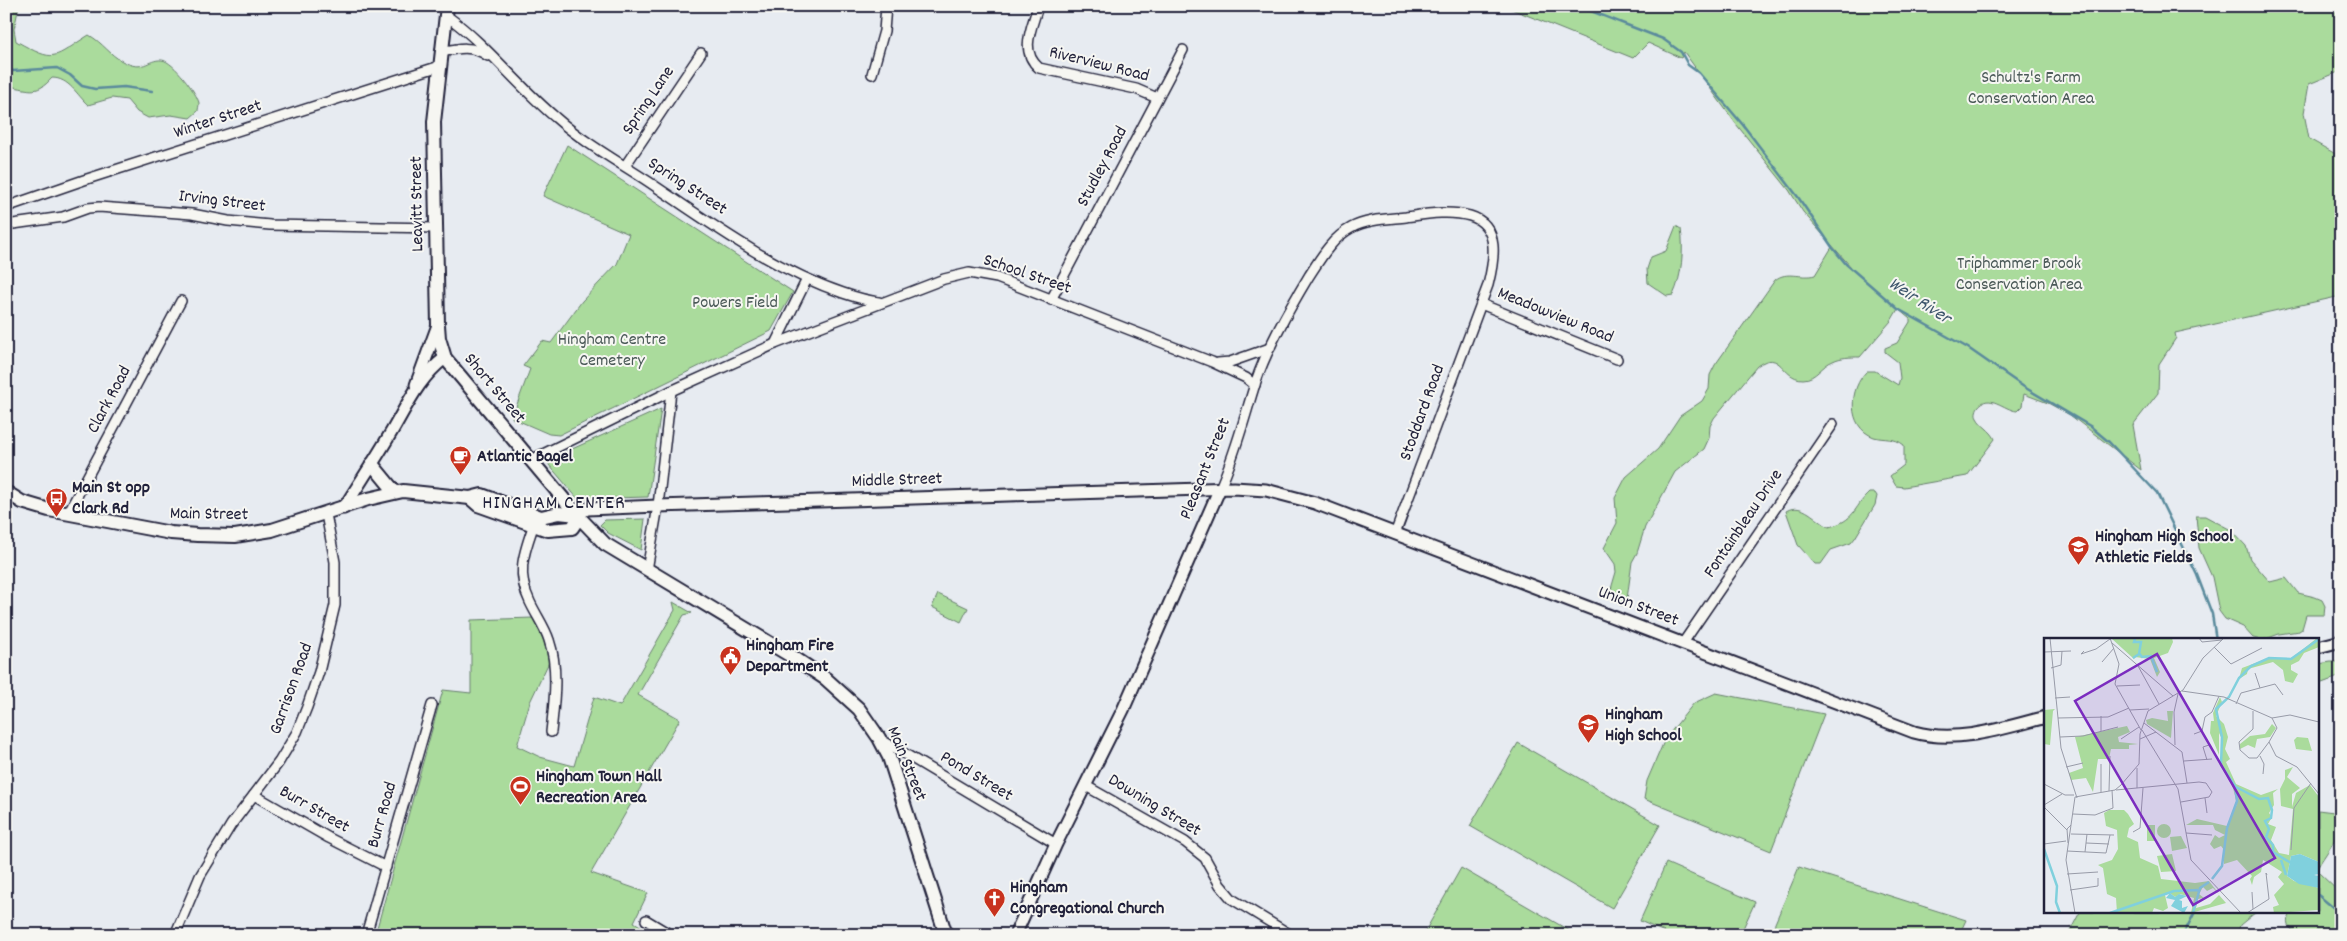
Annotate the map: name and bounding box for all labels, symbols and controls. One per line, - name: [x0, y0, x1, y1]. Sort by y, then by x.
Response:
- street label: Riverview Road: [1046, 41, 1152, 89]
- street label: Spring Lane: [617, 61, 681, 141]
- park label: Schultz's Farm Conservation Area: [1968, 66, 2095, 112]
- street label: Winter Street: [171, 94, 265, 146]
- street label: Studley Road: [1071, 122, 1135, 212]
- street label: Spring Street: [642, 152, 732, 222]
- street label: Leavitt Street: [405, 156, 431, 252]
- street label: Irving Street: [177, 184, 267, 220]
- street label: School Street: [980, 248, 1075, 302]
- park label: Triphammer Brook Conservation Area: [1956, 252, 2083, 298]
- water label: Weir River: [1882, 272, 1957, 333]
- street label: Meadowview Road: [1493, 281, 1617, 351]
- park label: Powers Field: [692, 291, 778, 316]
- park label: Hingham Centre Cemetery: [558, 328, 666, 374]
- street label: Short Street: [457, 348, 531, 430]
- street label: Stoddard Road: [1394, 361, 1452, 465]
- street label: Clark Road: [82, 362, 138, 438]
- street label: Pleasant Street: [1174, 414, 1238, 524]
- cafe icon: Atlantic Bagel: [449, 445, 473, 476]
- place label: Atlantic Bagel: [477, 445, 574, 470]
- street label: Fontainbleau Drive: [1698, 465, 1790, 583]
- street label: Middle Street: [851, 467, 943, 495]
- place label: Main St opp Clark Rd: [72, 476, 150, 522]
- bus stop icon: Main St opp Clark Rd: [44, 486, 68, 517]
- district label: HINGHAM CENTER: [482, 490, 626, 518]
- street label: Main Street: [170, 502, 249, 528]
- place label: Hingham High School Athletic Fields: [2095, 525, 2234, 571]
- school or university icon: Hingham High School Athletic Fields: [2067, 535, 2091, 566]
- street label: Union Street: [1594, 580, 1682, 634]
- place label: Hingham Fire Department: [746, 634, 834, 680]
- inset map: [2044, 638, 2320, 914]
- street label: Garrison Road: [264, 640, 320, 738]
- public building icon: Hingham Fire Department: [718, 644, 742, 675]
- place label: Hingham High School: [1605, 703, 1682, 749]
- school or university icon: Hingham High School: [1577, 713, 1601, 744]
- street label: Main Street: [880, 723, 932, 805]
- street label: Pond Street: [935, 745, 1017, 809]
- place label: Hingham Town Hall Recreation Area: [536, 765, 662, 811]
- street label: Downing Street: [1103, 768, 1206, 844]
- sports icon: Hingham Town Hall Recreation Area: [508, 775, 532, 806]
- street label: Burr Road: [362, 779, 404, 851]
- street label: Burr Street: [274, 780, 354, 840]
- place label: Hingham Congregational Church: [1010, 876, 1164, 922]
- church icon: Hingham Congregational Church: [982, 886, 1006, 917]

